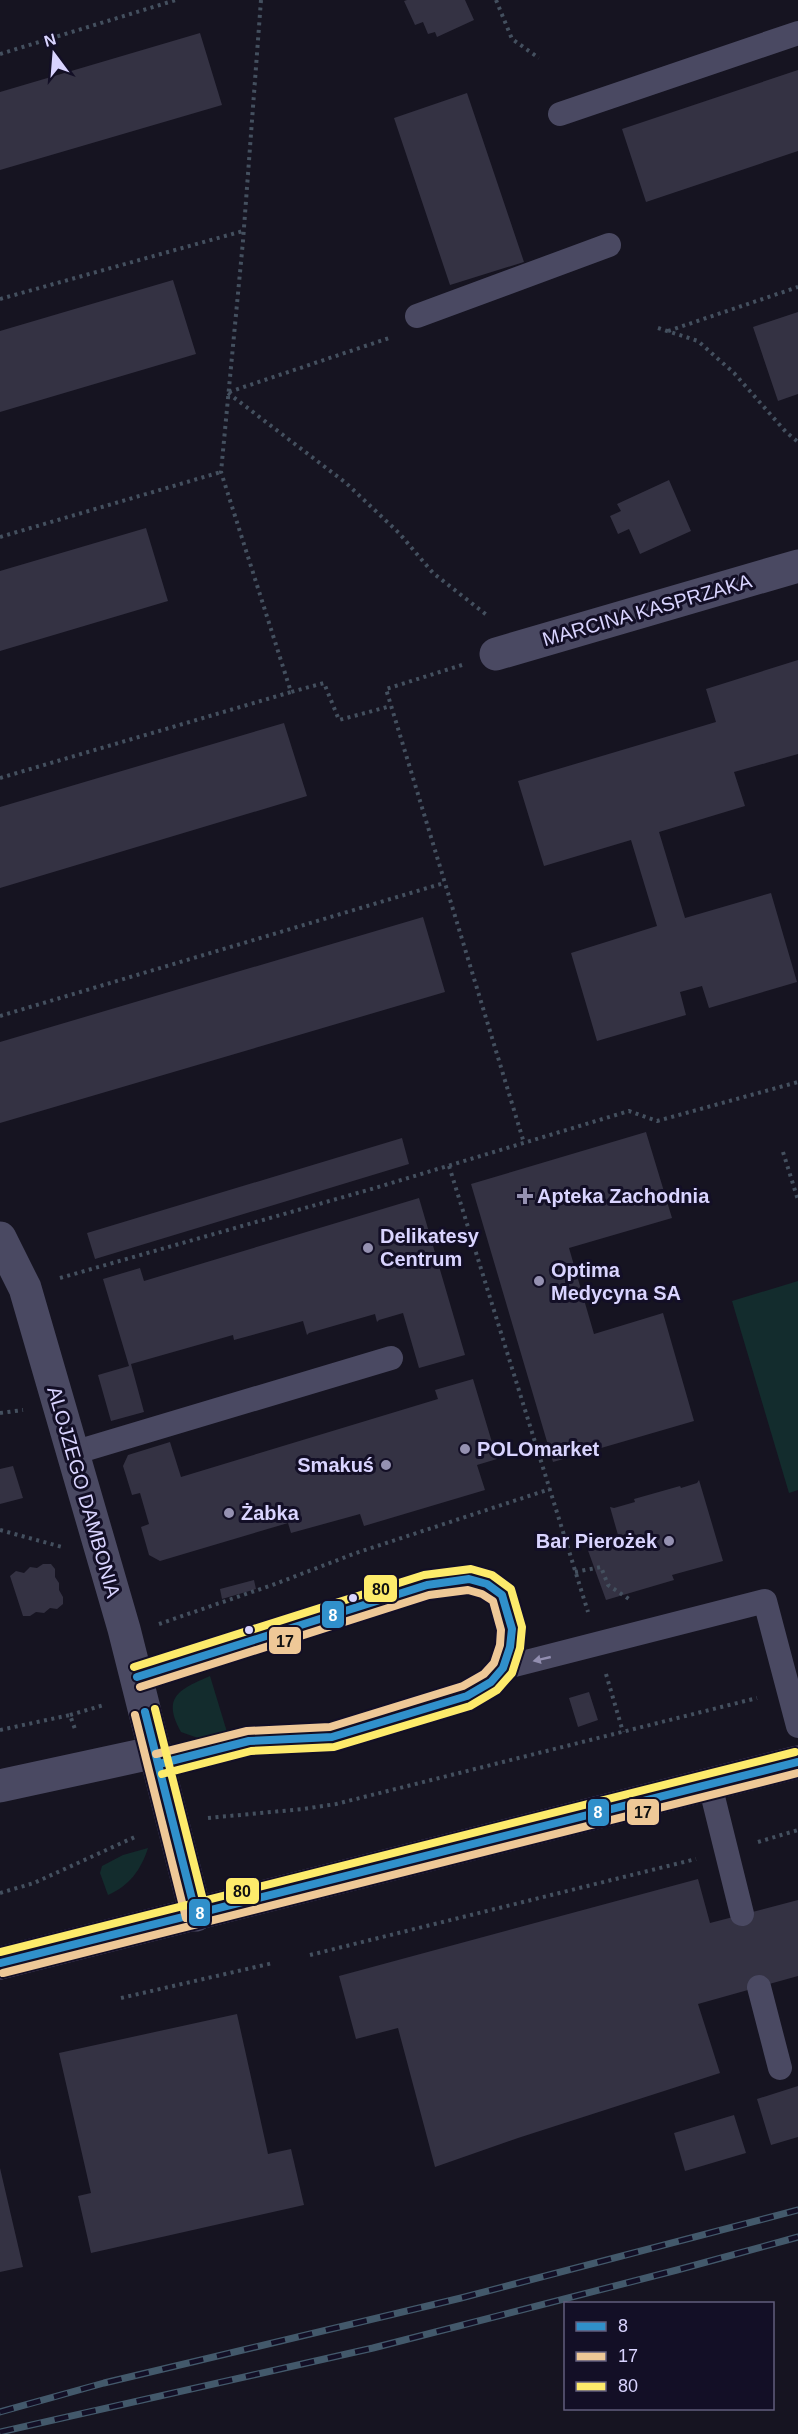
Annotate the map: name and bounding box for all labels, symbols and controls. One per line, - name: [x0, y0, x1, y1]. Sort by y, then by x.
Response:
- north arrow: [24, 24, 84, 84]
- text: N: [42, 30, 58, 50]
- street label: MARCINA KASPRZAKA: [540, 569, 755, 650]
- place label: Apteka Zachodnia: [537, 1185, 710, 1207]
- marker: Apteka Zachodnia: [518, 1189, 532, 1203]
- place label: Delikatesy Centrum: [380, 1225, 480, 1270]
- marker: Delikatesy Centrum: [361, 1241, 375, 1255]
- place label: Optima Medycyna SA: [551, 1259, 681, 1304]
- marker: Optima Medycyna SA: [532, 1274, 546, 1288]
- street label: ALOJZEGO DAMBONIA: [43, 1384, 125, 1601]
- place label: POLOmarket: [477, 1438, 600, 1460]
- marker: POLOmarket: [458, 1442, 472, 1456]
- place label: Smakuś: [297, 1454, 374, 1476]
- marker: Smakuś: [379, 1458, 393, 1472]
- place label: Żabka: [241, 1502, 300, 1524]
- marker: Żabka: [222, 1506, 236, 1520]
- place label: Bar Pierożek: [536, 1530, 658, 1552]
- marker: Bar Pierożek: [662, 1534, 676, 1548]
- line badge: 80: [363, 1574, 398, 1603]
- text: 80: [372, 1581, 390, 1598]
- unlabelled marker: [347, 1592, 359, 1604]
- line badge: 8: [321, 1600, 345, 1629]
- text: 8: [329, 1607, 338, 1624]
- unlabelled marker: [243, 1624, 255, 1636]
- line badge: 17: [268, 1626, 302, 1655]
- text: 17: [276, 1633, 294, 1650]
- one-way arrow: [533, 1654, 552, 1664]
- line badge: 8: [587, 1798, 610, 1827]
- line badge: 17: [626, 1798, 660, 1826]
- text: 8: [594, 1804, 603, 1821]
- text: 17: [634, 1804, 652, 1821]
- line badge: 80: [225, 1877, 260, 1905]
- text: 80: [233, 1883, 251, 1900]
- line badge: 8: [188, 1898, 211, 1927]
- text: 8: [196, 1905, 205, 1922]
- legend: [564, 2302, 774, 2410]
- text: 8: [618, 2316, 628, 2336]
- text: 17: [618, 2346, 638, 2366]
- text: 80: [618, 2376, 638, 2396]

